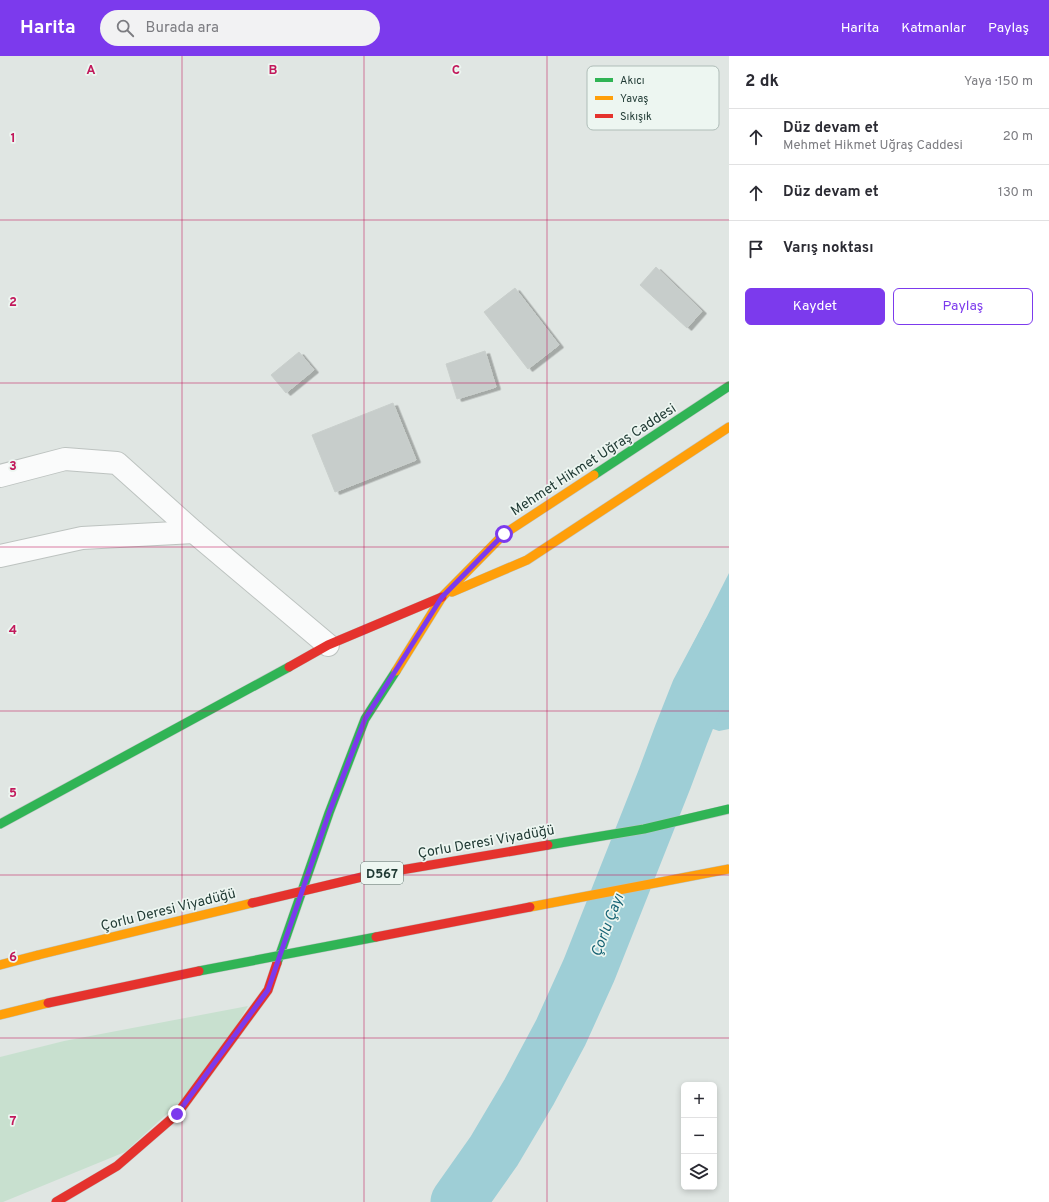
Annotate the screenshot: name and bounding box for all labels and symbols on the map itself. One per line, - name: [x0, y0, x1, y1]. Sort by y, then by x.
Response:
- text: A: [86, 63, 96, 79]
- text: B: [269, 63, 278, 79]
- text: C: [452, 63, 460, 79]
- legend: [587, 66, 719, 130]
- text: Akıcı: [620, 74, 644, 88]
- text: Yavaş: [620, 92, 648, 106]
- text: Sıkışık: [620, 110, 652, 124]
- text: 1: [10, 131, 16, 147]
- text: 2: [9, 295, 17, 311]
- street label: Mehmet Hikmet Uğraş Caddesi: [508, 400, 680, 520]
- text: 3: [9, 459, 17, 475]
- route start: [495, 525, 513, 543]
- text: 4: [9, 623, 17, 639]
- text: 5: [9, 786, 17, 802]
- street label: Çorlu Deresi Viyadüğü: [417, 822, 556, 863]
- road number: D567: [361, 862, 403, 884]
- street label: Çorlu Deresi Viyadüğü: [99, 885, 238, 935]
- water label: Çorlu Çayı: [588, 891, 629, 960]
- text: 6: [9, 950, 17, 966]
- route end: [168, 1105, 186, 1123]
- text: 7: [10, 1114, 17, 1130]

